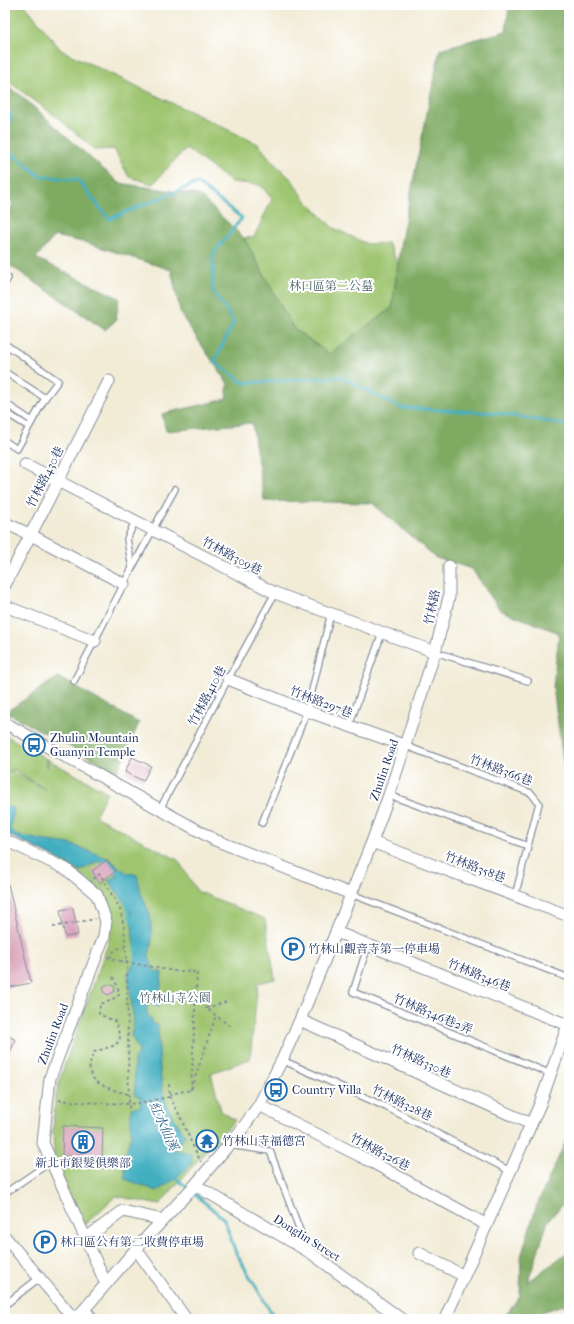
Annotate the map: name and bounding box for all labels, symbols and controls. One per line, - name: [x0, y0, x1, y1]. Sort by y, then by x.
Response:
- park label: 林口區第二公墓: [289, 279, 373, 293]
- street label: 竹林路430巷: [24, 444, 66, 510]
- street label: 竹林路309巷: [200, 534, 264, 578]
- street label: 竹林路: [421, 588, 443, 626]
- street label: 竹林路410巷: [185, 664, 229, 728]
- street label: 竹林路297巷: [288, 684, 354, 720]
- place label: Zhulin Mountain Guanyin Temple: [50, 731, 139, 759]
- bus stop icon: Zhulin Mountain Guanyin Temple: [21, 732, 47, 758]
- street label: Zhulin Road: [367, 737, 401, 803]
- street label: 竹林路366巷: [468, 752, 534, 788]
- street label: 竹林路358巷: [443, 849, 507, 885]
- parking icon: 竹林山觀音寺第一停車場: [280, 936, 306, 962]
- place label: 竹林山觀音寺第一停車場: [308, 942, 440, 956]
- street label: 竹林路346巷: [446, 956, 512, 994]
- park label: 竹林山寺公園: [139, 991, 211, 1005]
- street label: 竹林路346巷2弄: [391, 991, 475, 1037]
- street label: Zhulin Road: [35, 1001, 71, 1067]
- street label: 竹林路330巷: [389, 1041, 453, 1081]
- bus stop icon: Country Villa: [263, 1077, 289, 1103]
- street label: 竹林路328巷: [370, 1082, 434, 1124]
- place label: Country Villa: [292, 1083, 362, 1097]
- water label: 紅水仙溪: [147, 1099, 182, 1155]
- temple icon: 竹林山寺福德宮: [194, 1128, 220, 1154]
- building icon: 新北市銀髮俱樂部: [70, 1129, 96, 1155]
- street label: 竹林路326巷: [348, 1130, 412, 1174]
- place label: 竹林山寺福德宮: [222, 1134, 306, 1148]
- place label: 新北市銀髮俱樂部: [35, 1156, 131, 1170]
- street label: Donglin Street: [271, 1212, 344, 1265]
- parking icon: 林口區公有第二收費停車場: [32, 1229, 58, 1255]
- place label: 林口區公有第二收費停車場: [60, 1235, 204, 1249]

